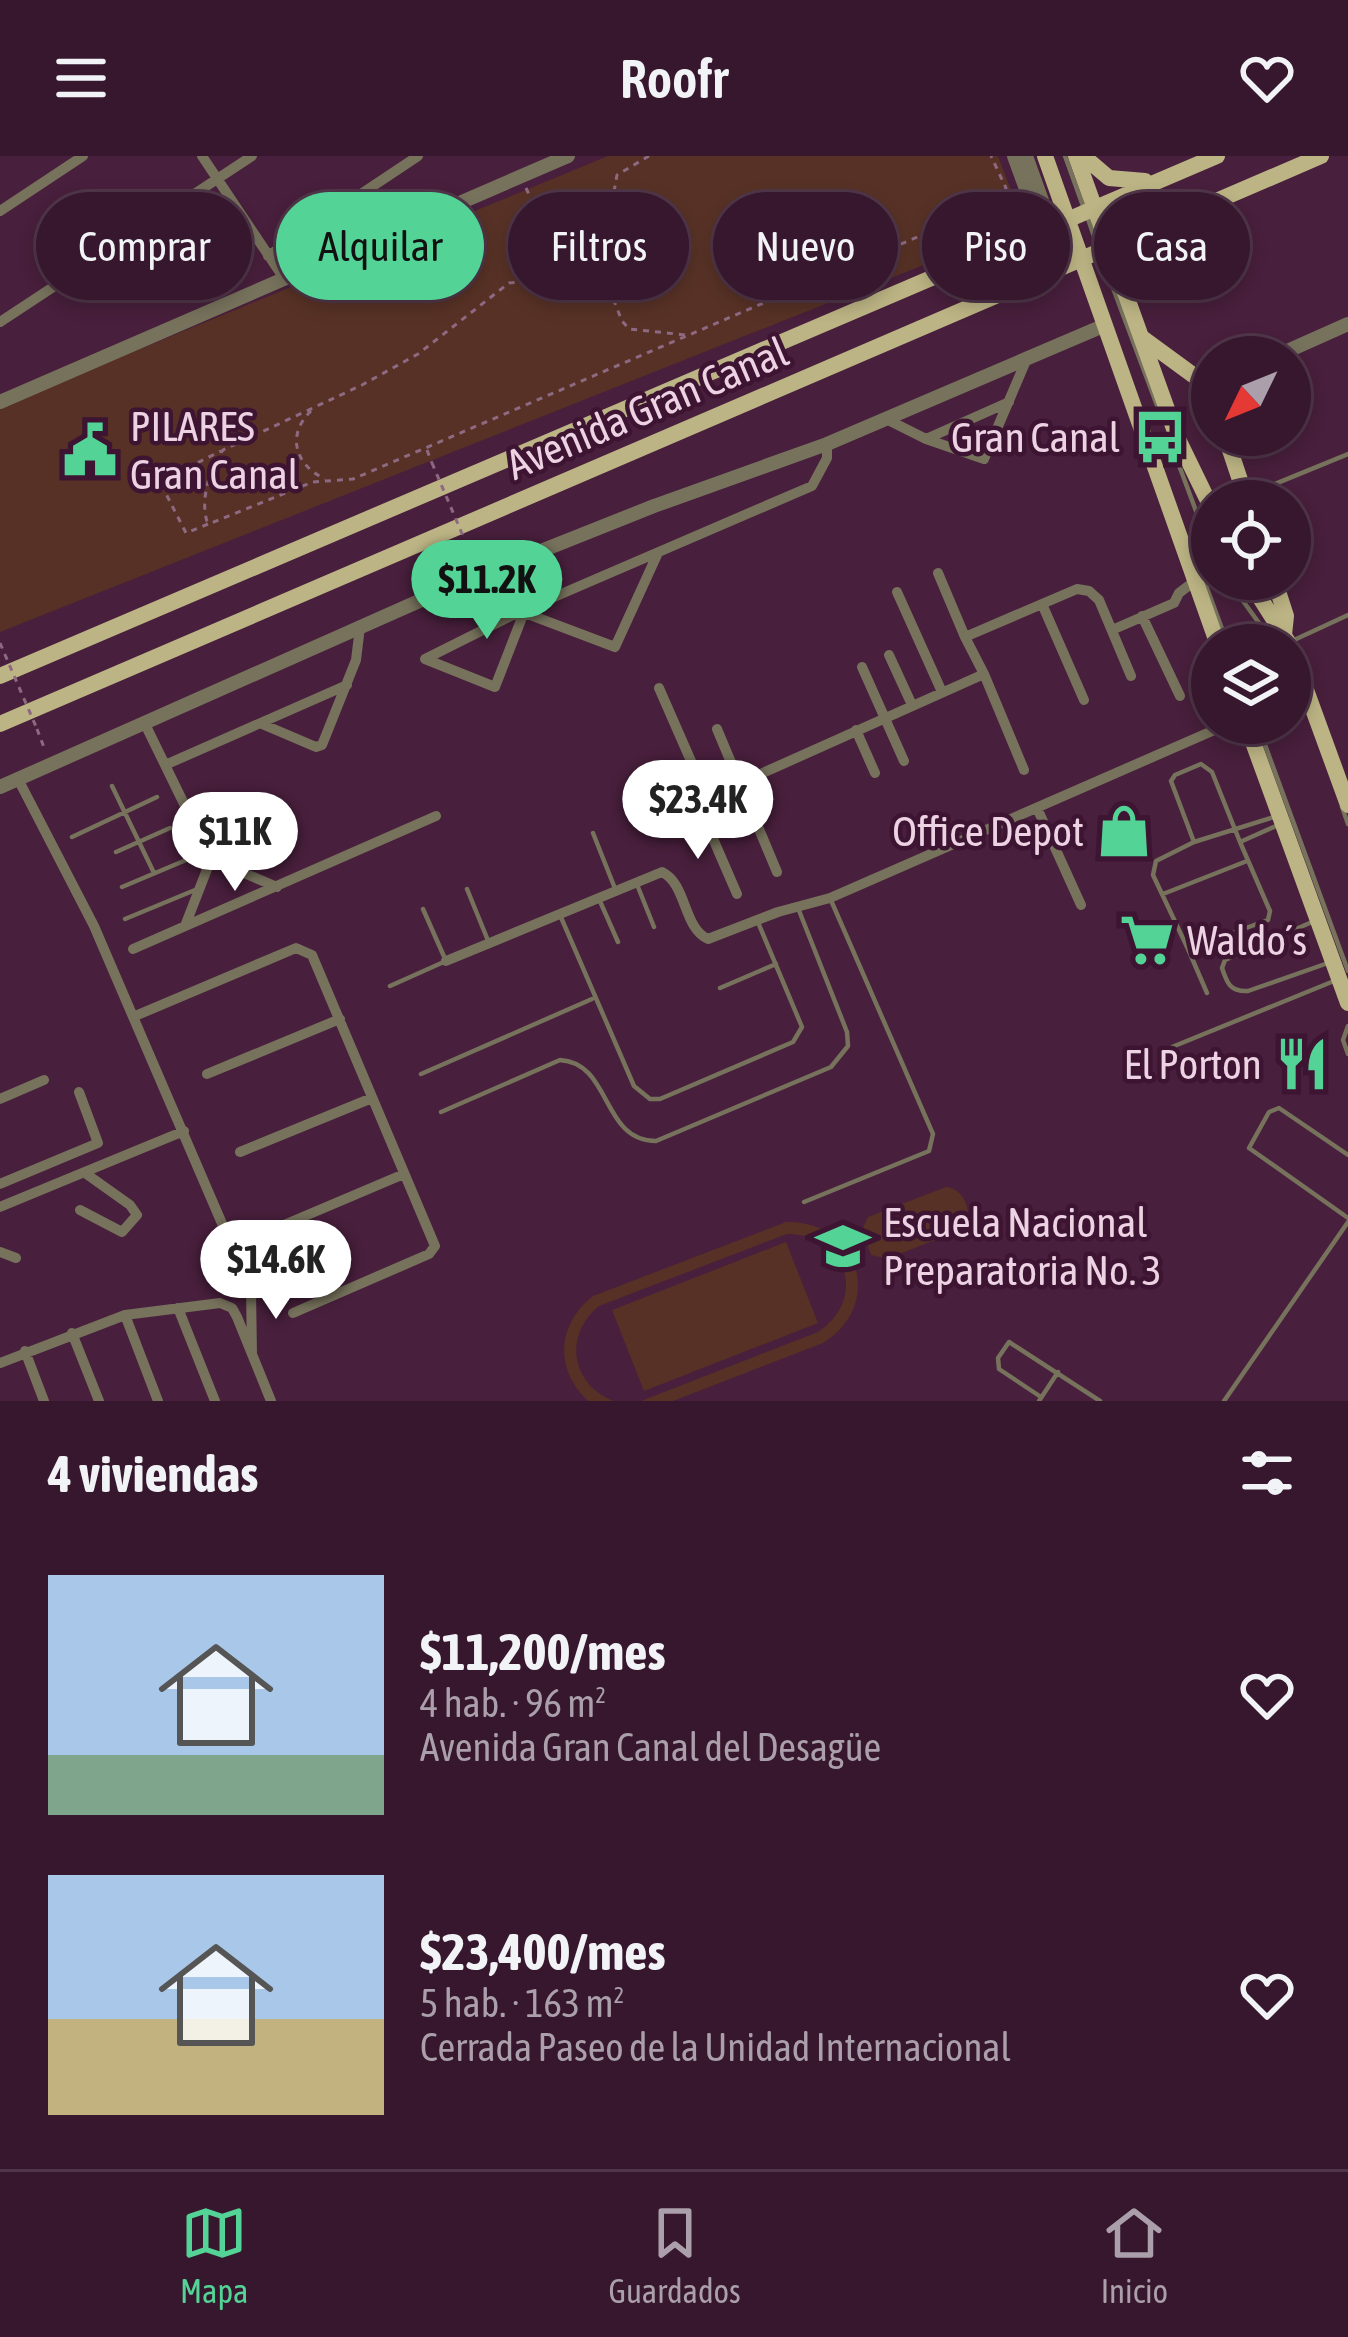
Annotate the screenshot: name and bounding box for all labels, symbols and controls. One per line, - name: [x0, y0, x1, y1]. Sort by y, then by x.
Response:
- icon: menu: [48, 45, 114, 111]
- icon: heart: [1234, 45, 1300, 111]
- text: Roofr: [620, 48, 728, 109]
- chip: Comprar: [36, 192, 252, 300]
- chip: Alquilar: [276, 192, 484, 300]
- chip: Filtros: [508, 192, 689, 300]
- chip: Nuevo: [713, 192, 898, 300]
- chip: Piso: [922, 192, 1070, 300]
- chip: Casa: [1094, 192, 1250, 300]
- street label: Avenida Gran Canal: [499, 327, 795, 489]
- north arrow: [1191, 336, 1311, 456]
- map controls: [1191, 336, 1311, 744]
- place label: PILARES Gran Canal: [130, 402, 299, 498]
- bus stop icon: Gran Canal: [1131, 408, 1189, 466]
- place label: Gran Canal: [951, 413, 1120, 461]
- public building icon: PILARES Gran Canal: [61, 421, 119, 479]
- button: locate: [1191, 480, 1311, 600]
- pin: $11.2K: [389, 540, 585, 642]
- text: $11.2K: [438, 557, 536, 601]
- button: layers: [1191, 624, 1311, 744]
- pin: $23.4K: [600, 760, 796, 862]
- text: $23.4K: [649, 777, 747, 821]
- pin: $11K: [164, 792, 306, 894]
- shop icon: Office Depot: [1095, 802, 1153, 860]
- place label: Office Depot: [892, 807, 1084, 855]
- text: $11K: [199, 809, 271, 853]
- supermarket icon: Waldo´s: [1118, 911, 1176, 969]
- place label: Waldo´s: [1187, 916, 1307, 964]
- restaurant icon: El Porton: [1273, 1035, 1331, 1093]
- place label: El Porton: [1124, 1040, 1262, 1088]
- place label: Escuela Nacional Preparatoria No. 3: [883, 1198, 1162, 1294]
- school or university icon: Escuela Nacional Preparatoria No. 3: [814, 1217, 872, 1275]
- pin: $14.6K: [178, 1220, 374, 1322]
- text: $14.6K: [227, 1237, 325, 1281]
- icon: filters: [1234, 1440, 1300, 1506]
- text: 4 viviendas: [48, 1444, 258, 1503]
- text: $11,200/mes: [420, 1622, 665, 1681]
- icon: home: [144, 1623, 288, 1767]
- icon: heart: [1234, 1662, 1300, 1728]
- text: 4 hab. · 96 m²: [420, 1681, 606, 1725]
- text: Avenida Gran Canal del Desagüe: [420, 1725, 881, 1769]
- text: $23,400/mes: [420, 1922, 665, 1981]
- icon: home: [144, 1923, 288, 2067]
- icon: heart: [1234, 1962, 1300, 2028]
- text: 5 hab. · 163 m²: [420, 1981, 625, 2025]
- text: Cerrada Paseo de la Unidad Internacional: [420, 2025, 1011, 2069]
- tab: Mapa: [180, 2200, 248, 2310]
- tab: Guardados: [608, 2200, 741, 2310]
- tab: Inicio: [1101, 2200, 1168, 2310]

